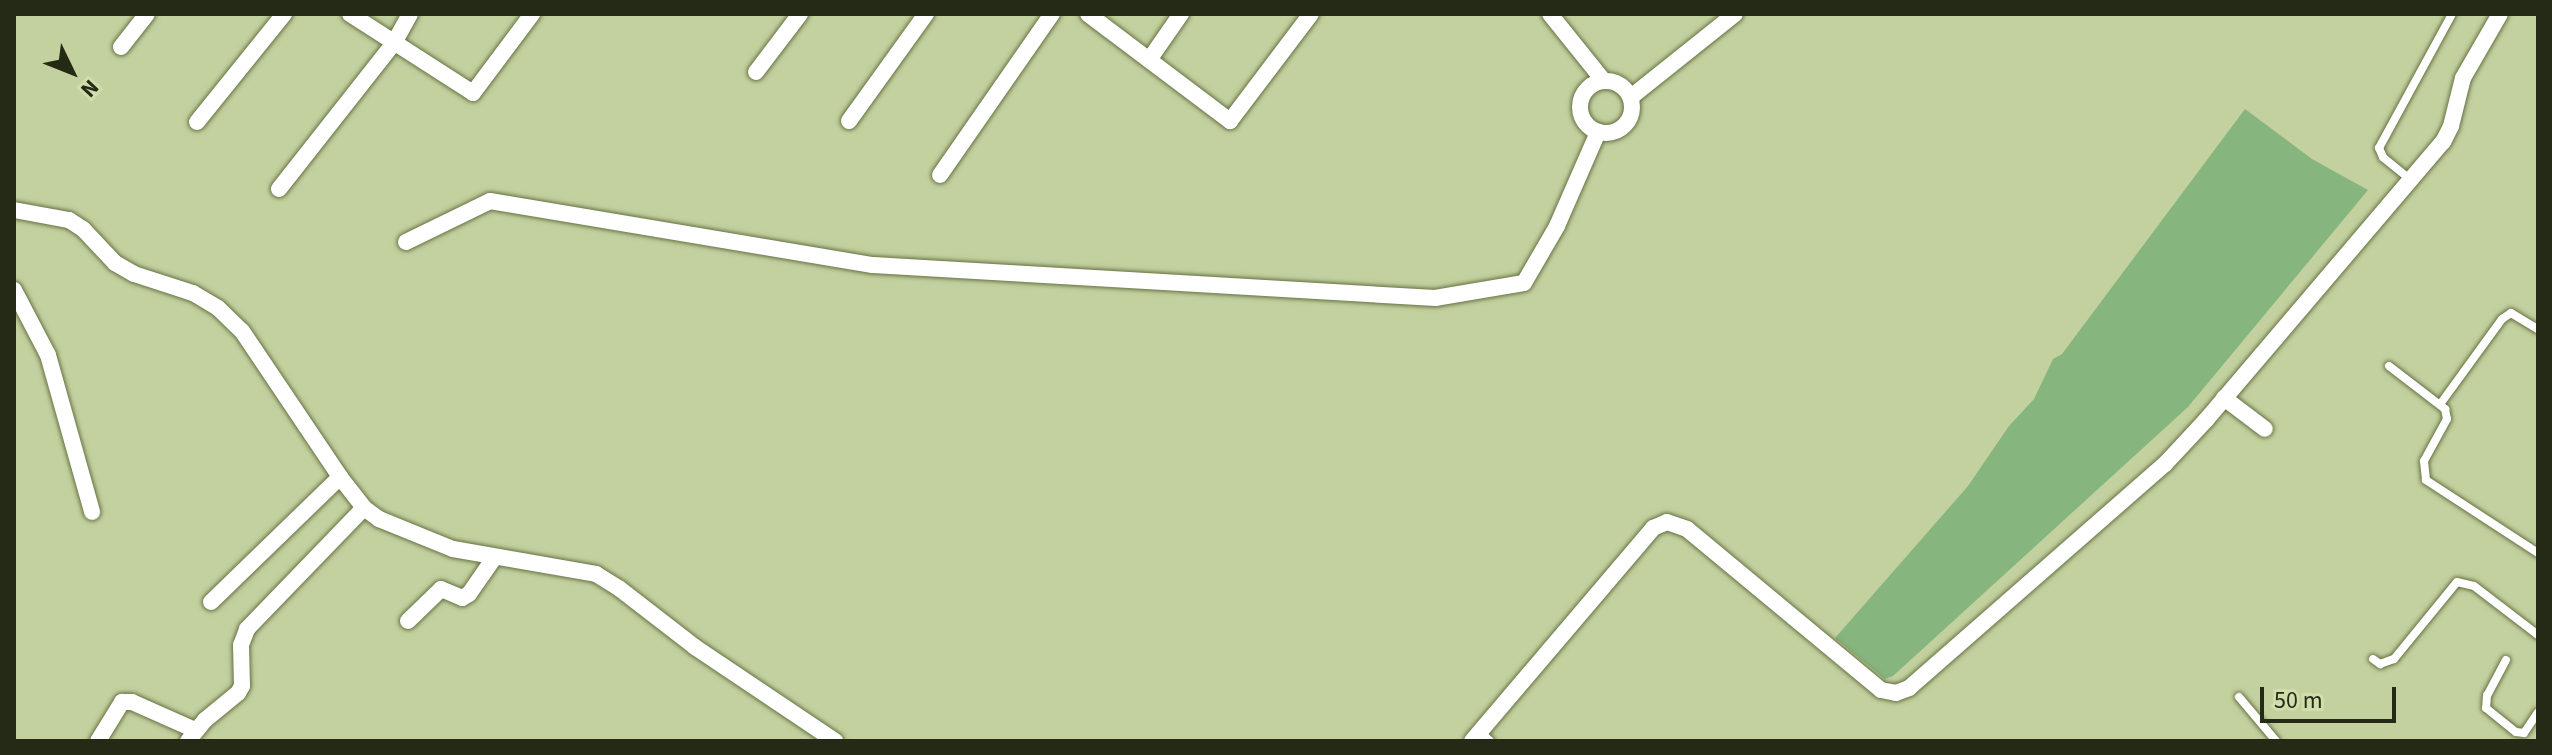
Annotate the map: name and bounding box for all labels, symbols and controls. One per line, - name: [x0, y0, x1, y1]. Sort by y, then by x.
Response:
- north arrow: [32, 32, 112, 112]
- text: N: [73, 72, 106, 105]
- scale bar: [2264, 671, 2400, 721]
- text: 50 m: [2274, 683, 2323, 718]

